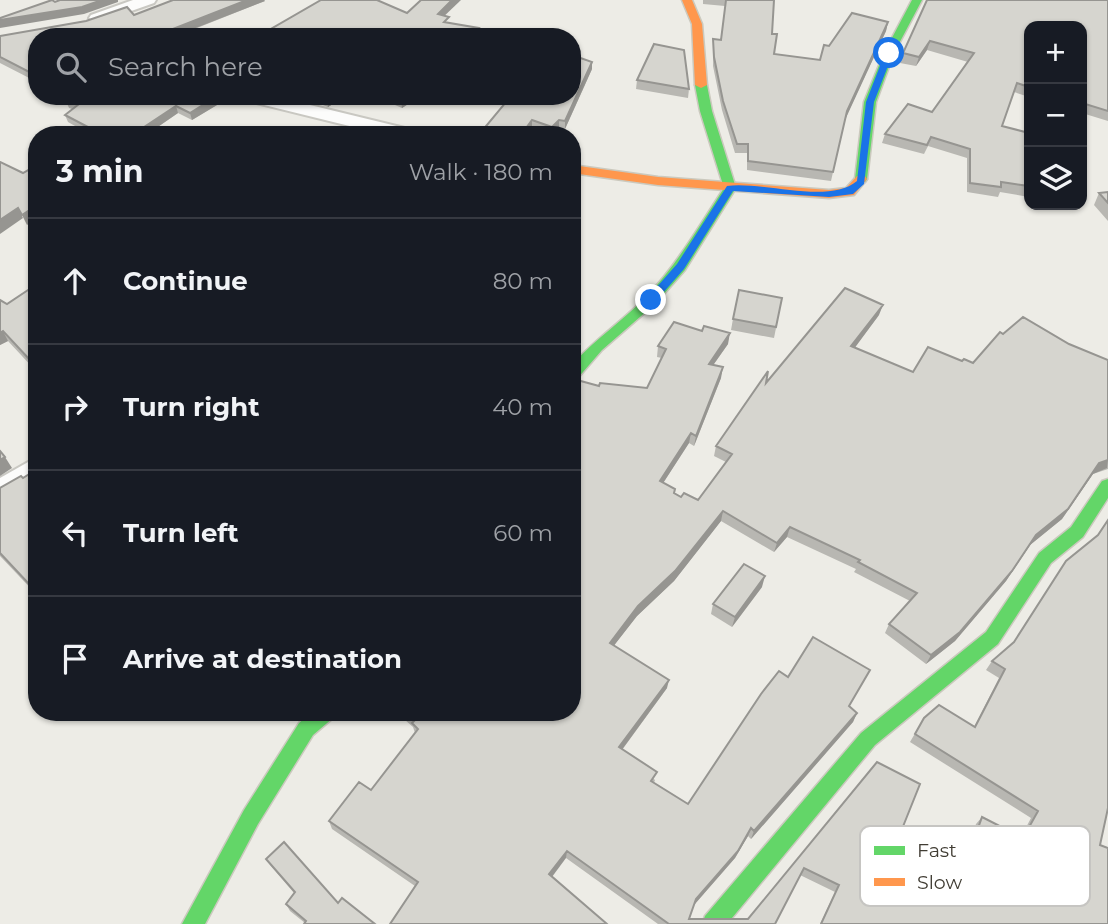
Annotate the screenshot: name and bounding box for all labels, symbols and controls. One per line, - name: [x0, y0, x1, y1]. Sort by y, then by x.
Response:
- map controls: [1024, 21, 1087, 210]
- button: +: [1024, 21, 1087, 84]
- search box: [28, 28, 581, 105]
- route start: [873, 37, 904, 68]
- icon: search: [52, 48, 90, 86]
- text: Search here: [108, 51, 263, 83]
- button: −: [1024, 84, 1087, 147]
- button: layers: [1024, 147, 1087, 210]
- text: 3 min: [56, 153, 143, 190]
- text: Walk · 180 m: [409, 158, 553, 186]
- icon: ahead: [56, 262, 94, 300]
- text: Continue: [123, 265, 248, 297]
- text: 80 m: [493, 267, 553, 295]
- route end: [635, 284, 666, 315]
- icon: right: [56, 388, 94, 426]
- text: Turn right: [123, 391, 259, 423]
- text: 40 m: [492, 393, 553, 421]
- icon: left: [56, 514, 94, 552]
- text: Turn left: [123, 517, 239, 549]
- text: 60 m: [493, 519, 553, 547]
- icon: arrive: [56, 640, 94, 678]
- text: Arrive at destination: [123, 643, 402, 675]
- legend: [860, 826, 1090, 906]
- text: Fast: [917, 839, 957, 862]
- text: Slow: [917, 871, 962, 894]

